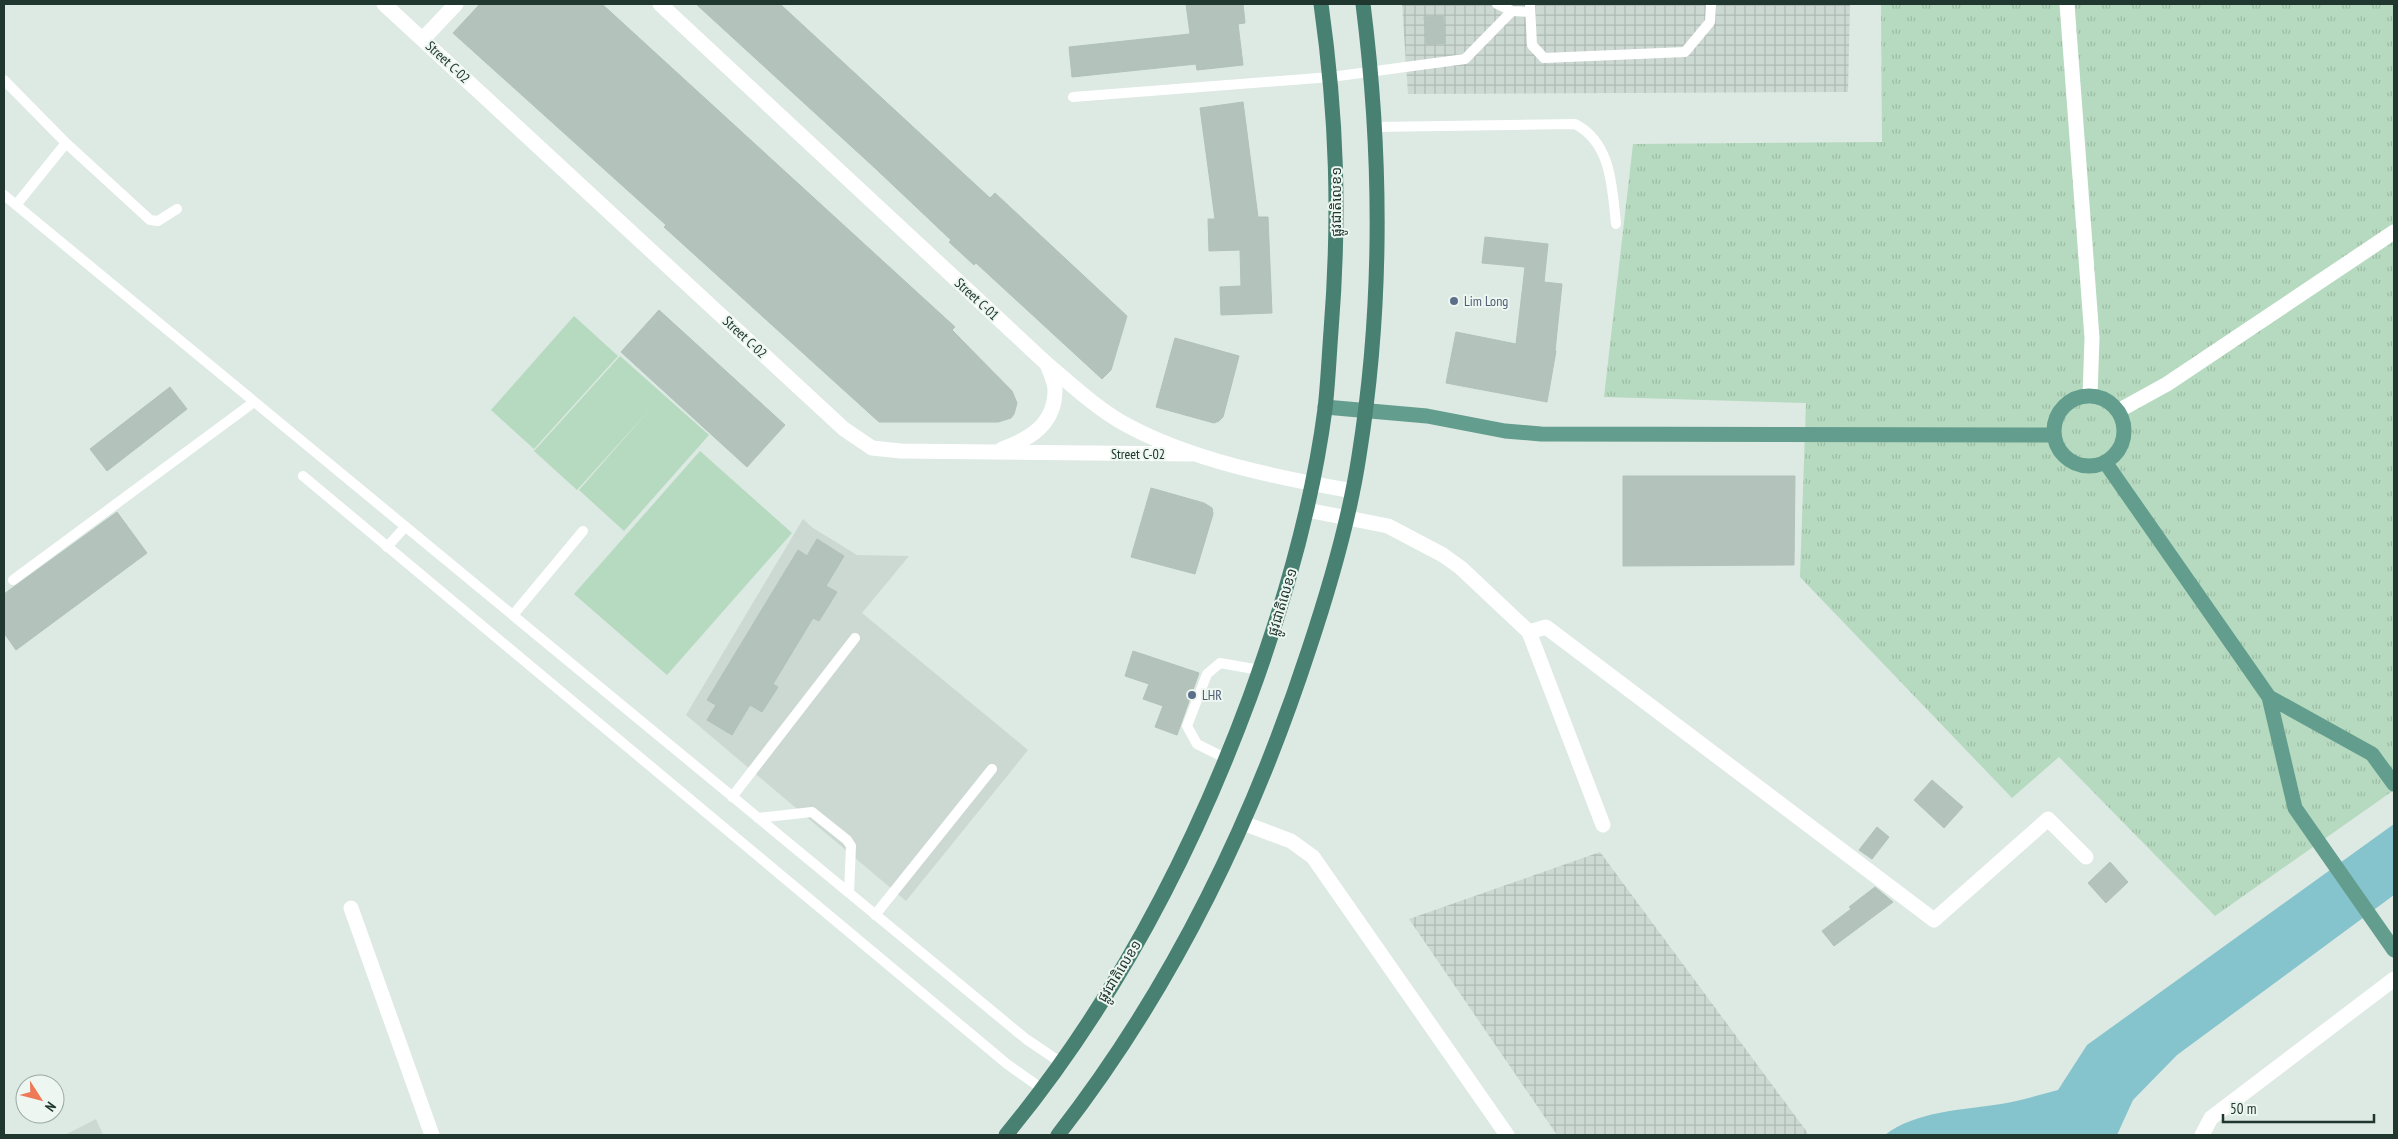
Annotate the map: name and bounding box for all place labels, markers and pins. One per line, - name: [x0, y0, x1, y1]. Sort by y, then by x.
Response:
- place label: Lim Long: [1464, 292, 1508, 310]
- marker: Lim Long: [1448, 295, 1460, 307]
- place label: LHR: [1202, 686, 1222, 704]
- marker: LHR: [1186, 689, 1198, 701]

